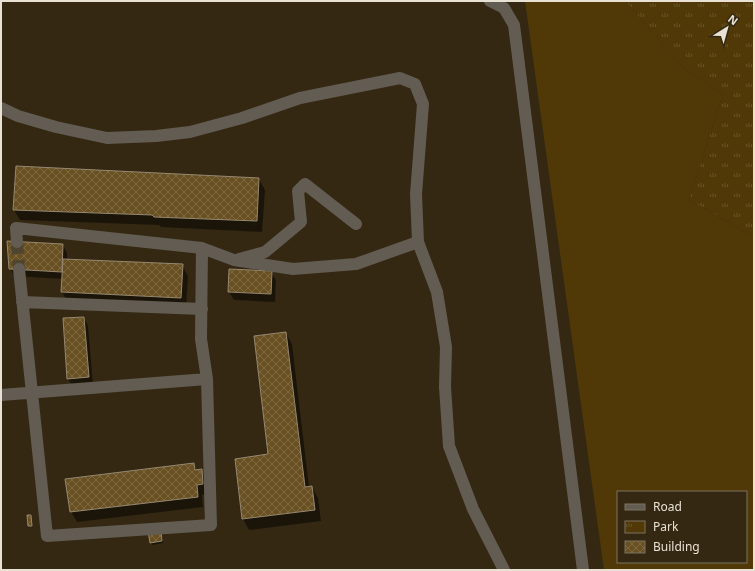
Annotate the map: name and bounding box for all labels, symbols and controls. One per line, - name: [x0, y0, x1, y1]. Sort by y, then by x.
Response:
- north arrow: [707, 8, 747, 48]
- text: N: [725, 11, 741, 28]
- legend: [617, 491, 747, 563]
- text: Road: [653, 498, 682, 515]
- text: Park: [653, 518, 679, 535]
- text: Building: [653, 538, 700, 555]

